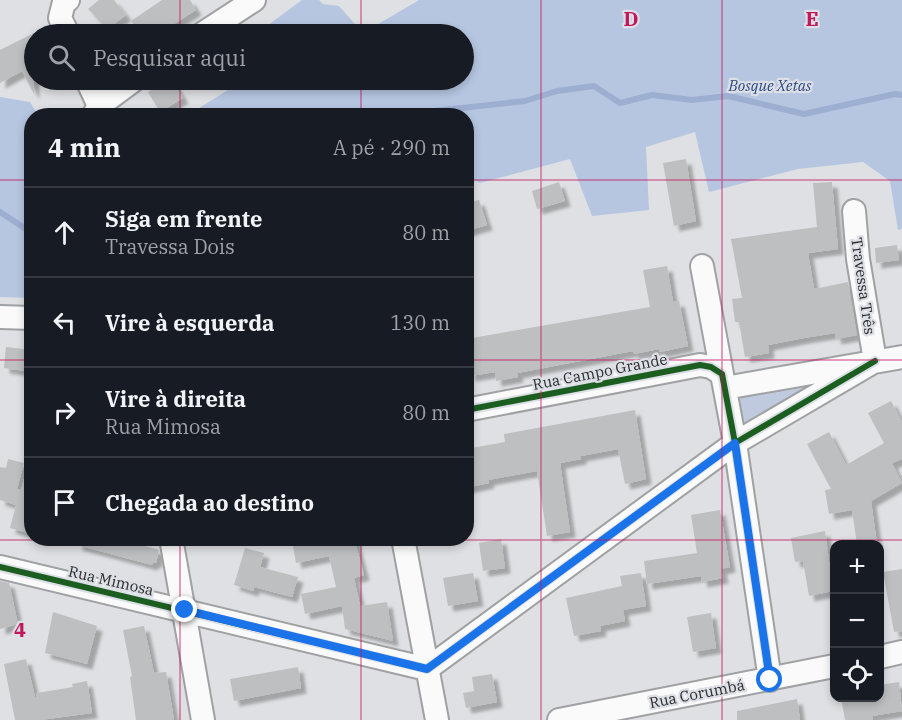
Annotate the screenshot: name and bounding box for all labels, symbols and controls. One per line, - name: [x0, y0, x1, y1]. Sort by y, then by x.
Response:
- text: D: [623, 5, 639, 32]
- text: E: [805, 5, 819, 32]
- search box: [24, 24, 474, 90]
- icon: search: [45, 41, 78, 74]
- text: Pesquisar aqui: [93, 43, 246, 72]
- park label: Bosque Xetas: [728, 76, 812, 95]
- text: 4 min: [48, 130, 121, 164]
- text: A pé · 290 m: [333, 134, 450, 161]
- text: Siga em frente: [105, 204, 262, 233]
- icon: ahead: [48, 216, 81, 249]
- text: 80 m: [402, 219, 450, 246]
- text: Travessa Dois: [105, 233, 235, 260]
- street label: Travessa Três: [847, 236, 880, 336]
- icon: left: [48, 306, 81, 339]
- text: Vire à esquerda: [105, 308, 275, 337]
- text: 130 m: [390, 309, 450, 336]
- street label: Rua Campo Grande: [531, 349, 669, 394]
- text: Vire à direita: [105, 384, 246, 413]
- icon: right: [48, 396, 81, 429]
- text: 80 m: [402, 399, 450, 426]
- text: Rua Mimosa: [105, 413, 221, 440]
- icon: arrive: [48, 486, 81, 519]
- text: Chegada ao destino: [105, 488, 314, 517]
- map controls: [830, 540, 884, 702]
- button: +: [830, 540, 884, 594]
- street label: Rua Mimosa: [67, 561, 156, 600]
- button: −: [830, 594, 884, 648]
- route end: [171, 596, 197, 622]
- text: 4: [14, 616, 26, 643]
- button: locate: [830, 648, 884, 702]
- route start: [756, 666, 782, 692]
- street label: Rua Corumbá: [648, 675, 746, 712]

